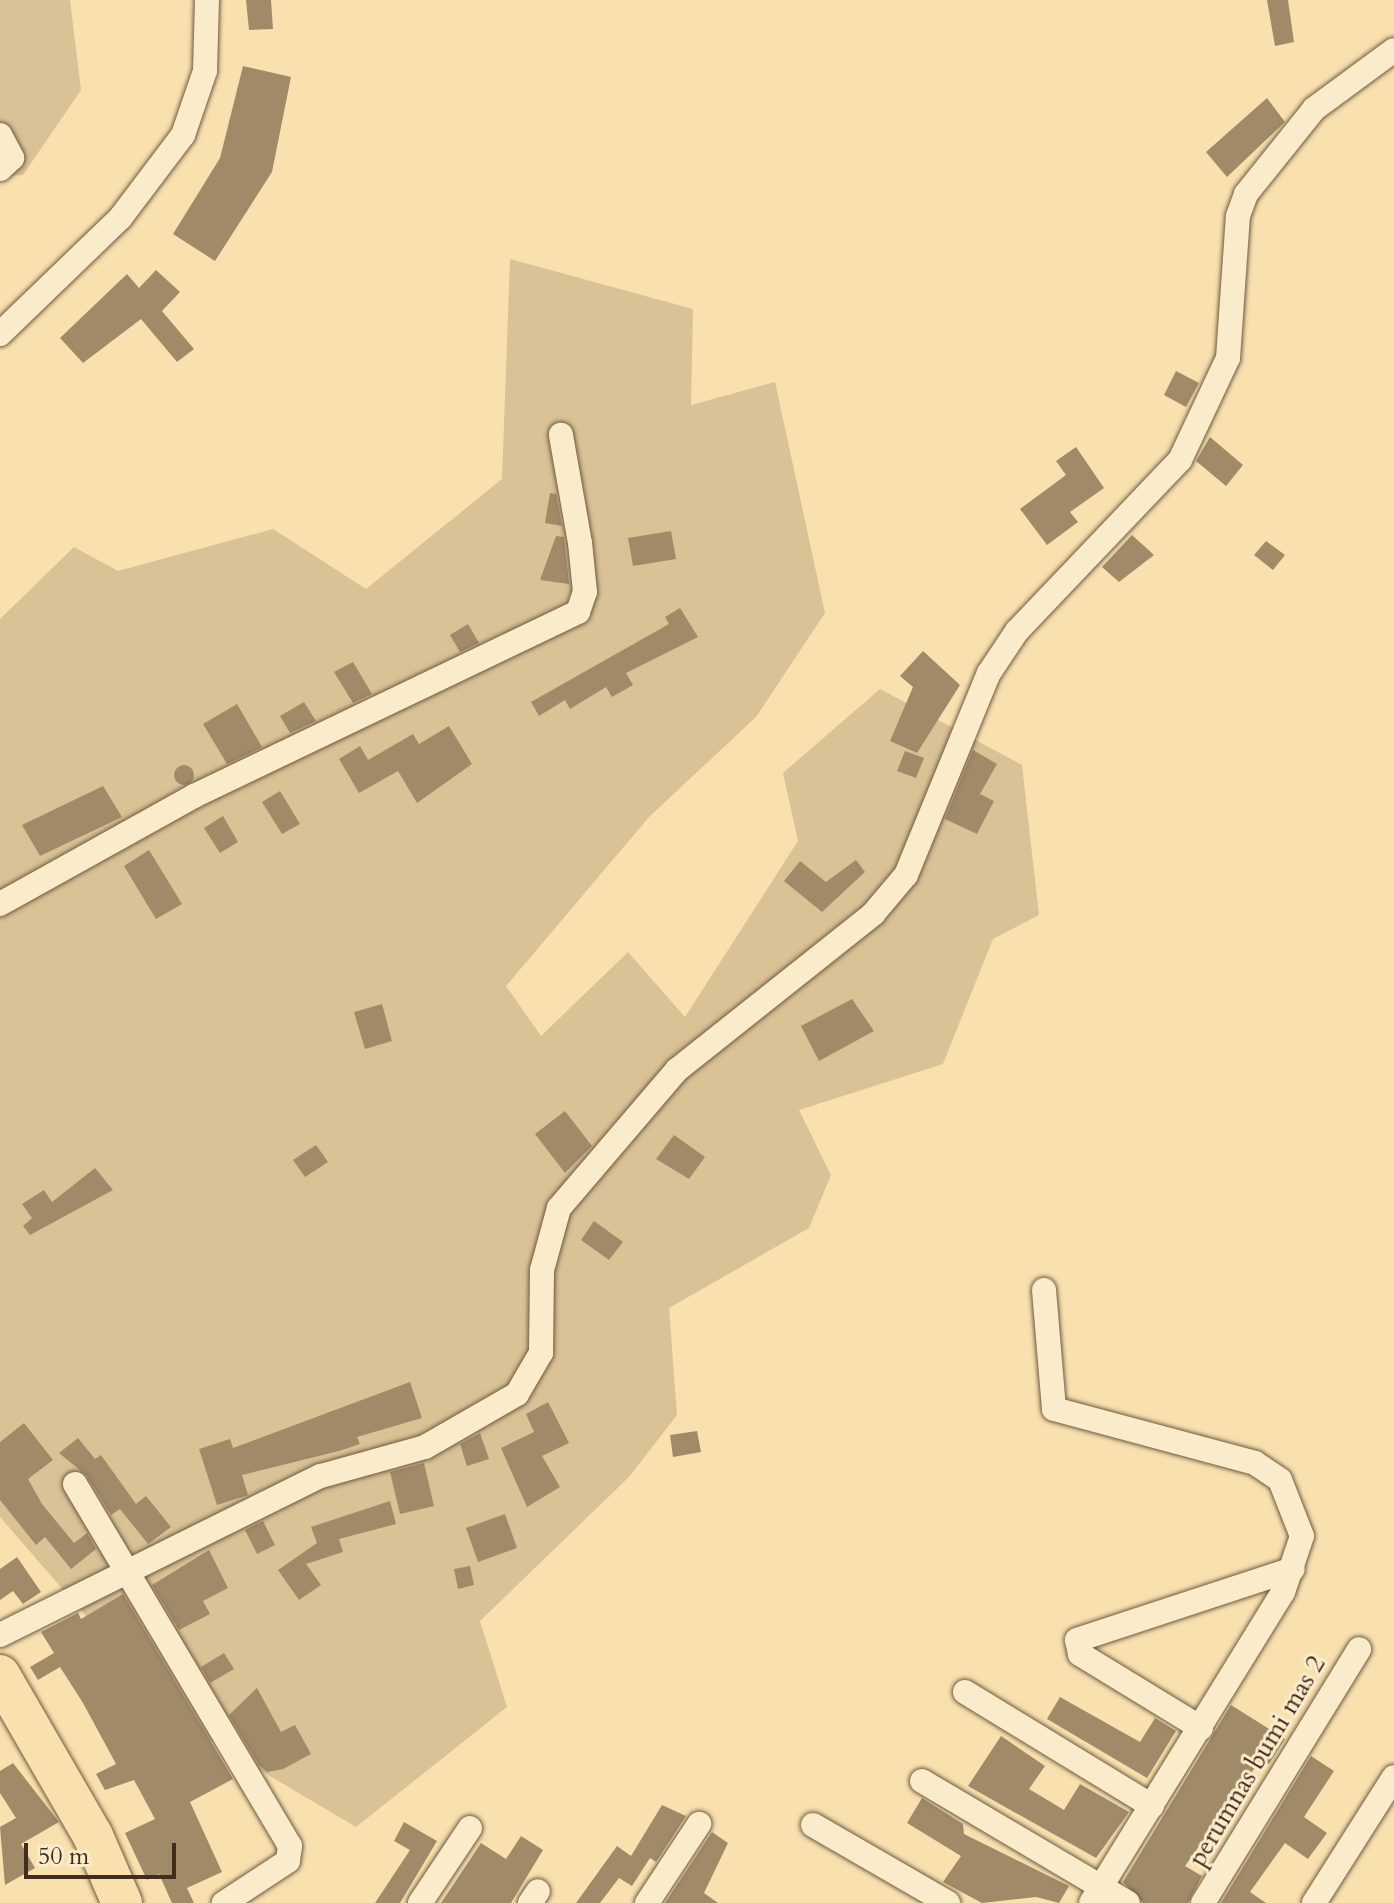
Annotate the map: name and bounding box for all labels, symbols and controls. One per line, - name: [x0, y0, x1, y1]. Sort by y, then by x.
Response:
- street label: perumnas bumi mas 2: [1182, 1650, 1332, 1872]
- scale bar: [28, 1827, 180, 1877]
- text: 50 m: [38, 1840, 89, 1873]

